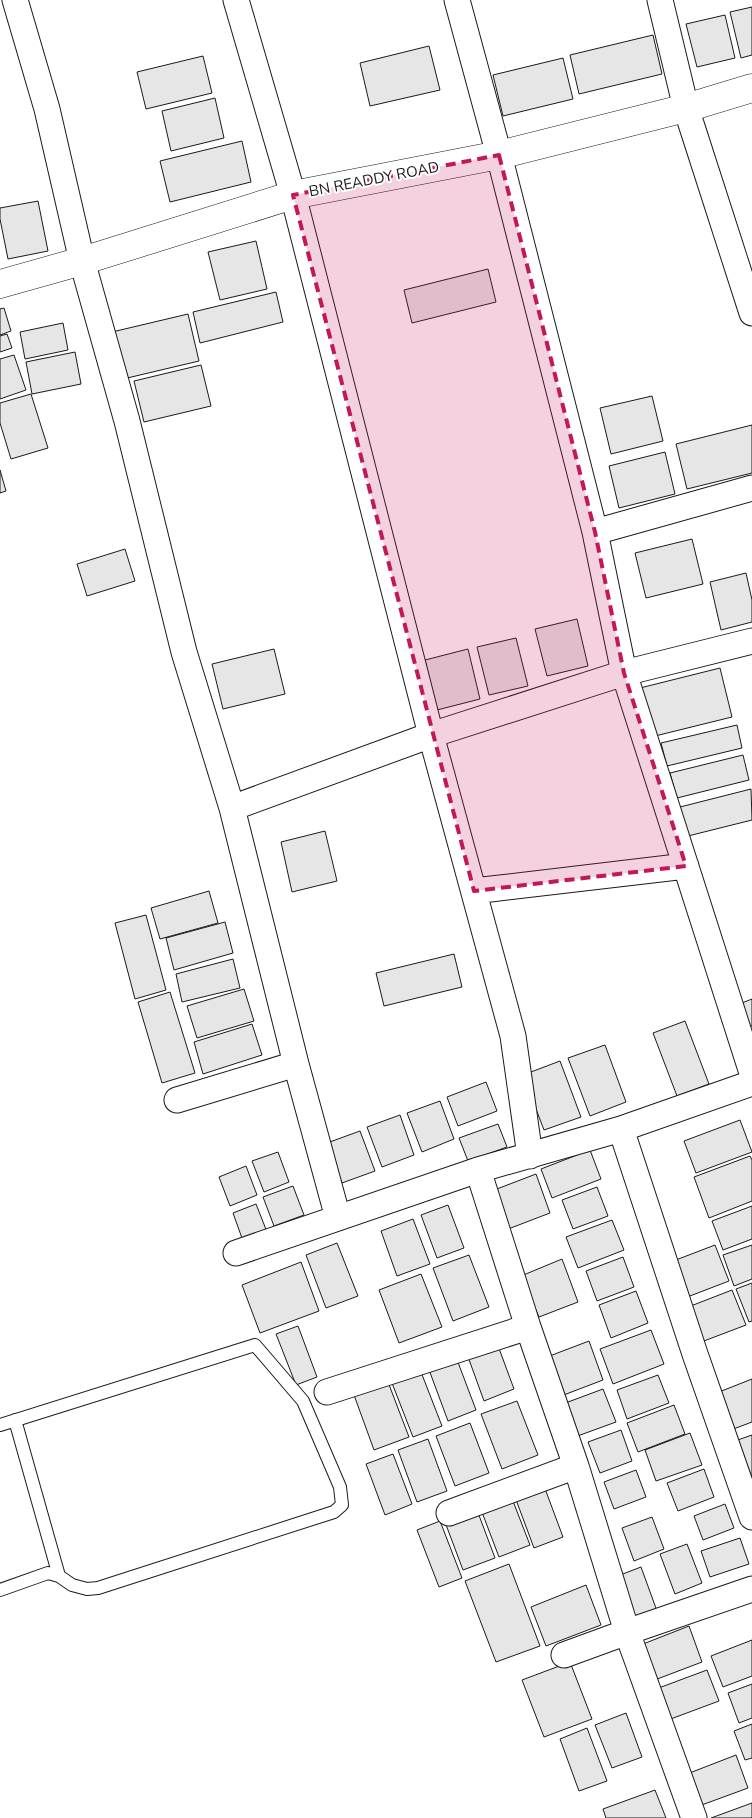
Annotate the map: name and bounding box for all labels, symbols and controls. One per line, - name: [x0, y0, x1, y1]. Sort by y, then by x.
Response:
- street label: BN READDY ROAD: [307, 157, 441, 201]

